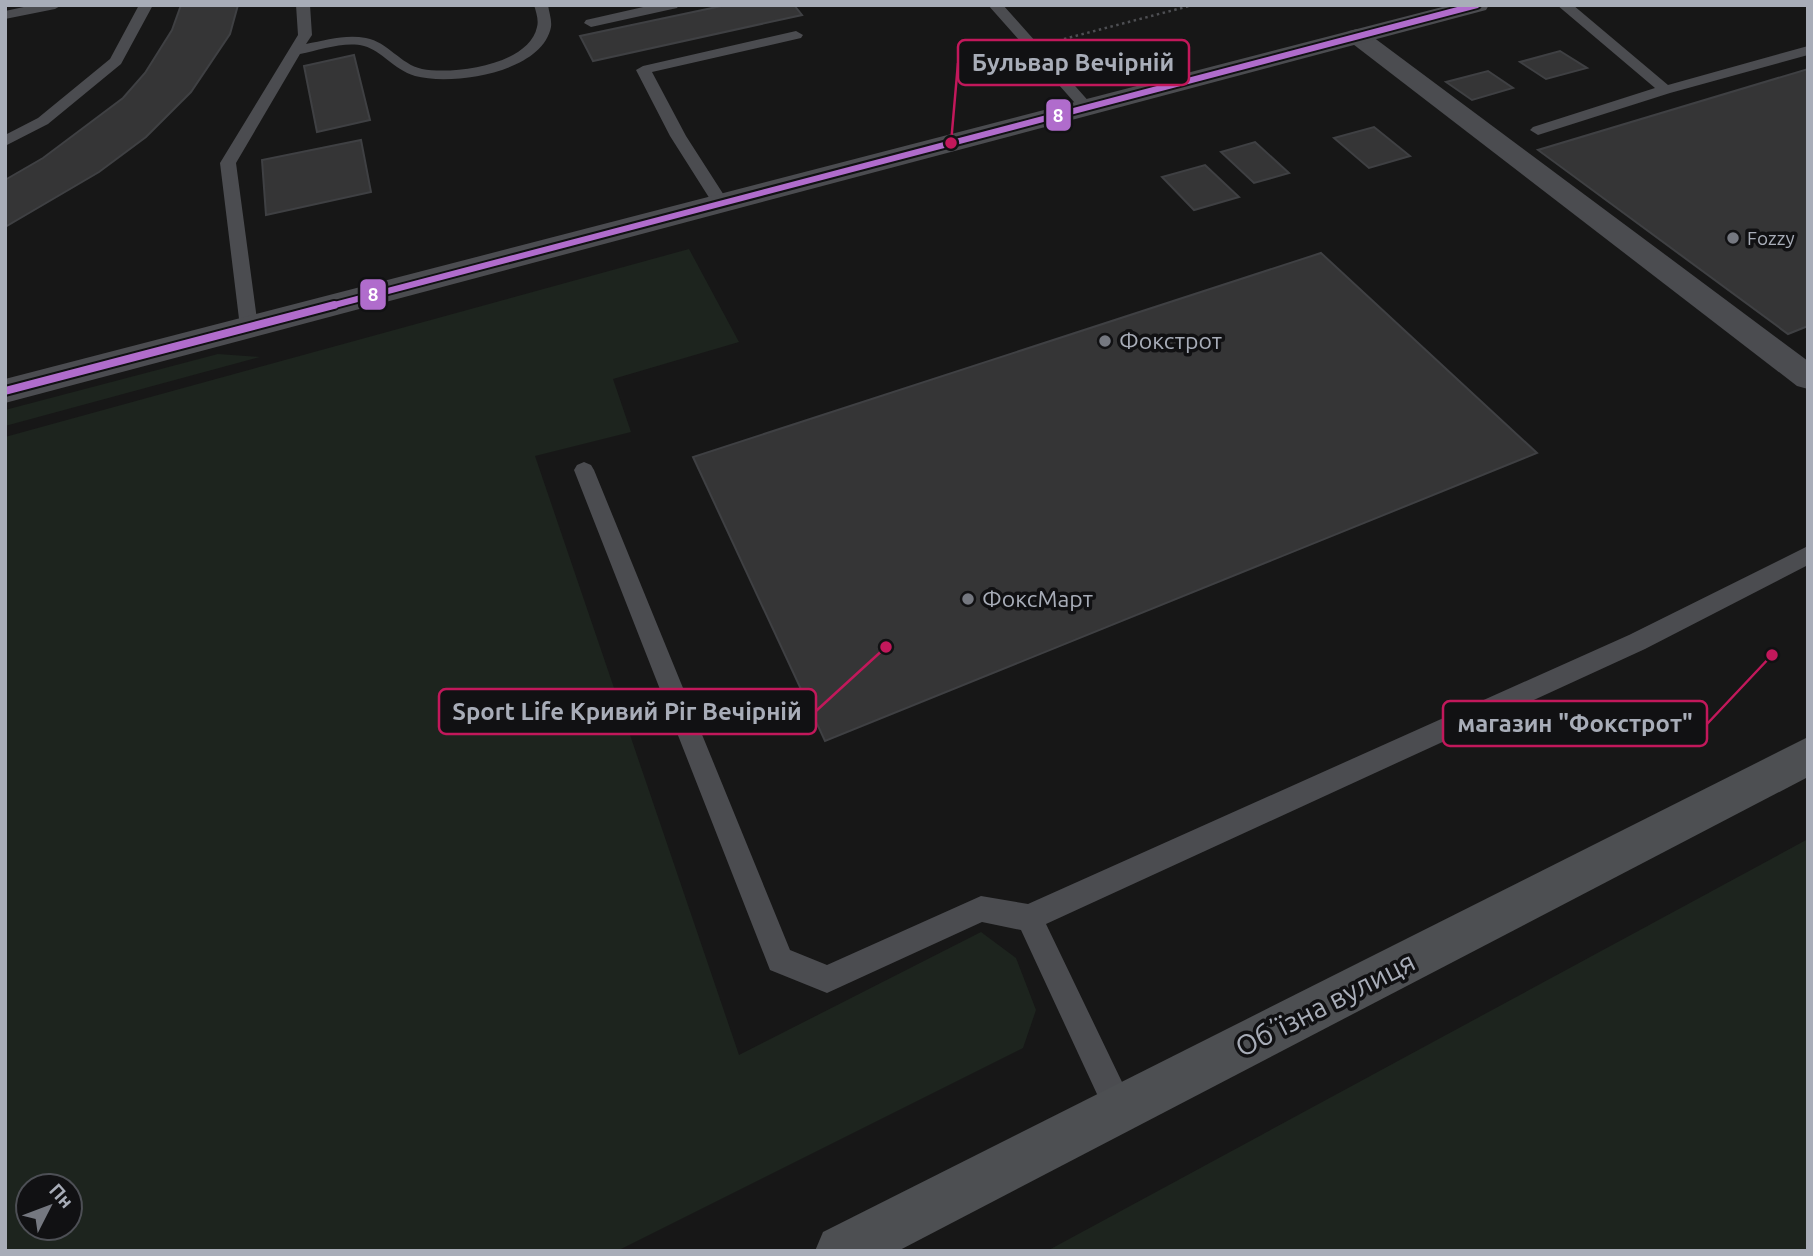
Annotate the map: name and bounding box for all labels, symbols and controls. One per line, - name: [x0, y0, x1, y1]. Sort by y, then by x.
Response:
- callout: Бульвар Вечірній: [958, 40, 1189, 85]
- text: Бульвар Вечірній: [972, 49, 1174, 76]
- line badge: 8: [1045, 98, 1072, 132]
- text: 8: [1053, 104, 1063, 126]
- place label: Fozzy: [1747, 227, 1795, 249]
- marker: Fozzy: [1725, 230, 1741, 246]
- line badge: 8: [359, 278, 387, 311]
- text: 8: [368, 283, 378, 305]
- place label: Фокстрот: [1119, 328, 1222, 353]
- marker: Фокстрот: [1097, 333, 1113, 349]
- place label: ФоксМарт: [982, 586, 1093, 611]
- marker: ФоксМарт: [960, 591, 976, 607]
- callout: Sport Life Кривий Ріг Вечірній: [439, 689, 816, 734]
- text: Sport Life Кривий Ріг Вечірній: [452, 698, 802, 725]
- callout: магазин "Фокстрот": [1443, 701, 1707, 746]
- text: магазин "Фокстрот": [1457, 710, 1693, 737]
- street label: Обʼїзна вулиця: [1230, 945, 1420, 1062]
- north arrow: [14, 1172, 84, 1242]
- text: Пн: [45, 1179, 78, 1212]

